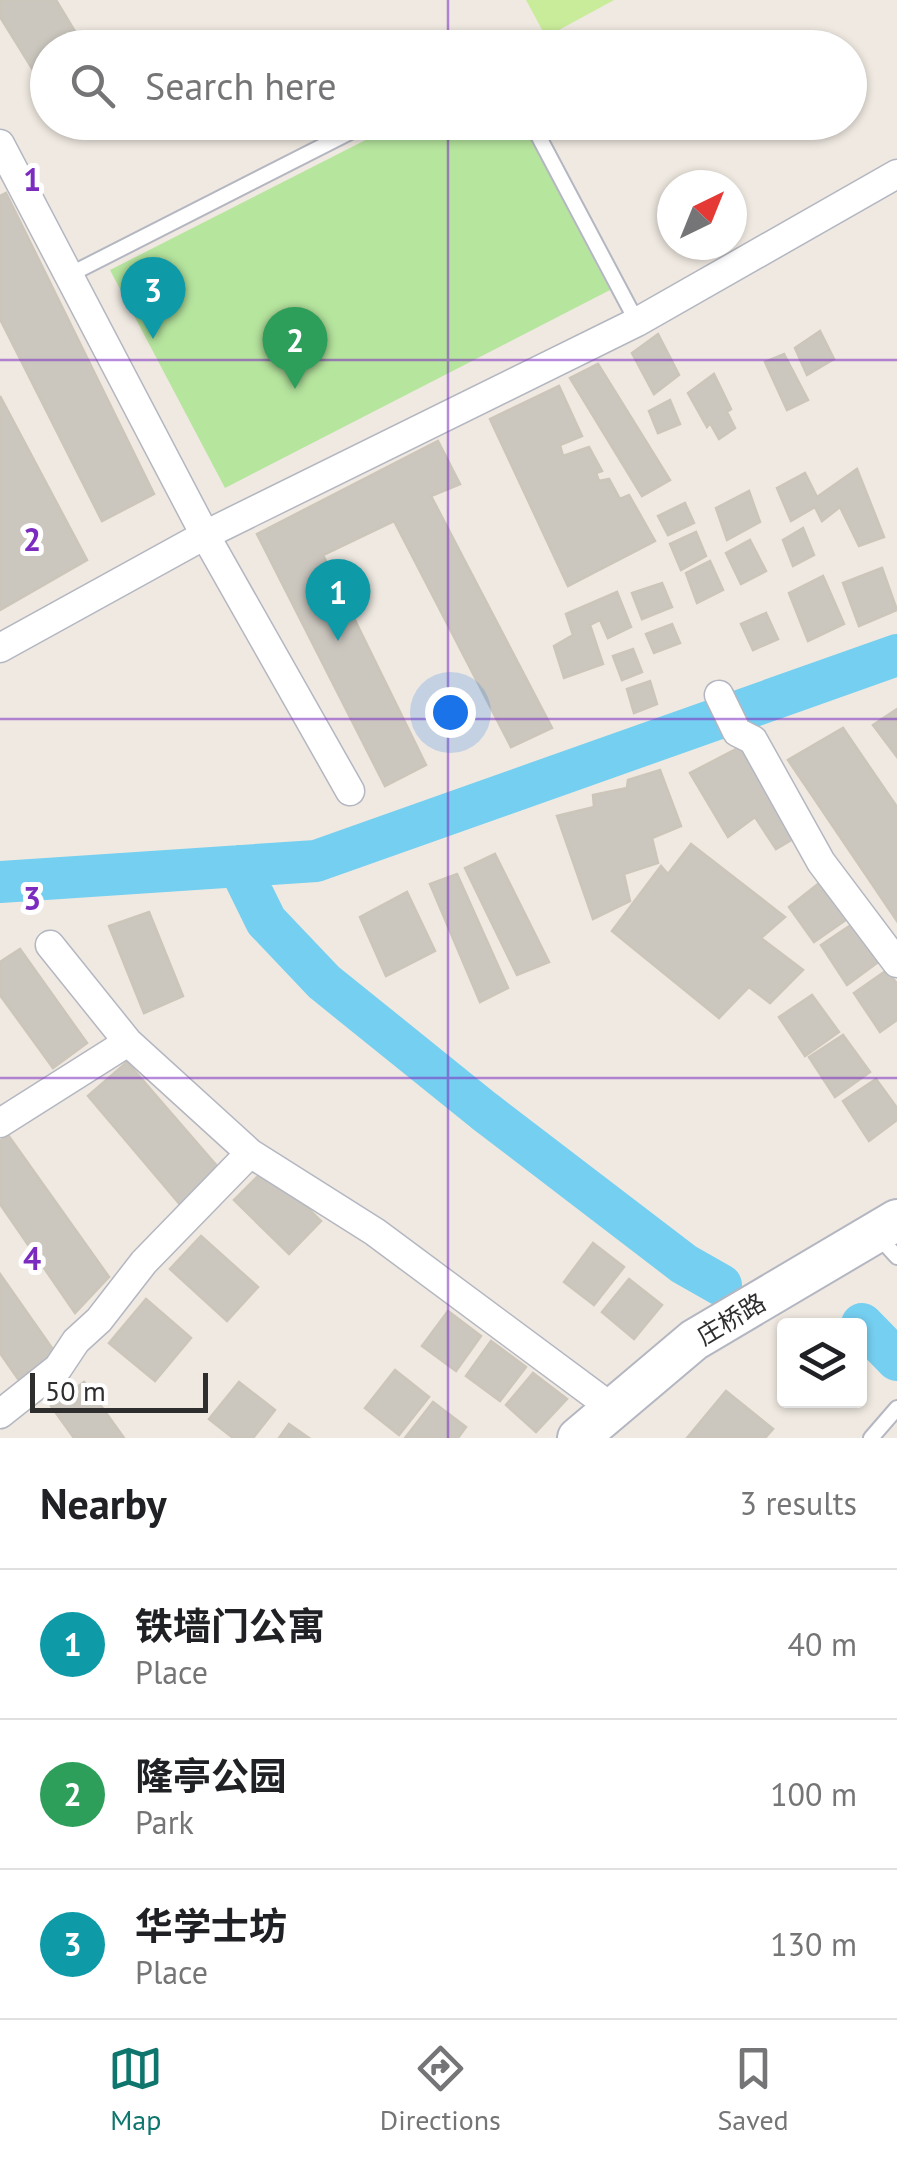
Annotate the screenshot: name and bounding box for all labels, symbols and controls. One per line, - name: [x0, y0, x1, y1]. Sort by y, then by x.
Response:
- search box: [30, 30, 867, 140]
- icon: search: [65, 58, 120, 113]
- text: Search here: [145, 61, 337, 110]
- text: 1: [23, 158, 41, 200]
- north arrow: [657, 170, 747, 260]
- pin: 3: [120, 256, 186, 339]
- pin: 2: [262, 306, 328, 389]
- text: 2: [23, 518, 41, 560]
- pin: 1: [306, 558, 370, 641]
- your location: [425, 687, 476, 738]
- text: 3: [23, 877, 41, 919]
- text: 4: [23, 1237, 41, 1279]
- street label: 庄桥路: [691, 1286, 771, 1352]
- map controls: [777, 1318, 867, 1408]
- button: layers: [777, 1318, 867, 1408]
- scale bar: [30, 1368, 208, 1412]
- text: 50 m: [45, 1372, 106, 1409]
- text: Nearby: [40, 1476, 167, 1531]
- text: 3 results: [739, 1482, 857, 1524]
- text: 铁墙门公寓: [135, 1601, 325, 1650]
- text: 1: [63, 1623, 82, 1665]
- text: 40 m: [788, 1623, 857, 1665]
- text: Place: [135, 1651, 208, 1693]
- text: 隆亭公园: [135, 1751, 287, 1800]
- text: 2: [63, 1773, 82, 1815]
- text: 100 m: [770, 1773, 857, 1815]
- text: Park: [135, 1801, 194, 1843]
- text: 华学士坊: [135, 1901, 287, 1950]
- text: 3: [63, 1923, 82, 1965]
- text: 130 m: [770, 1923, 857, 1965]
- text: Place: [135, 1951, 208, 1993]
- tab: Map: [108, 2041, 163, 2138]
- tab: Directions: [380, 2041, 501, 2138]
- tab: Saved: [717, 2041, 789, 2138]

